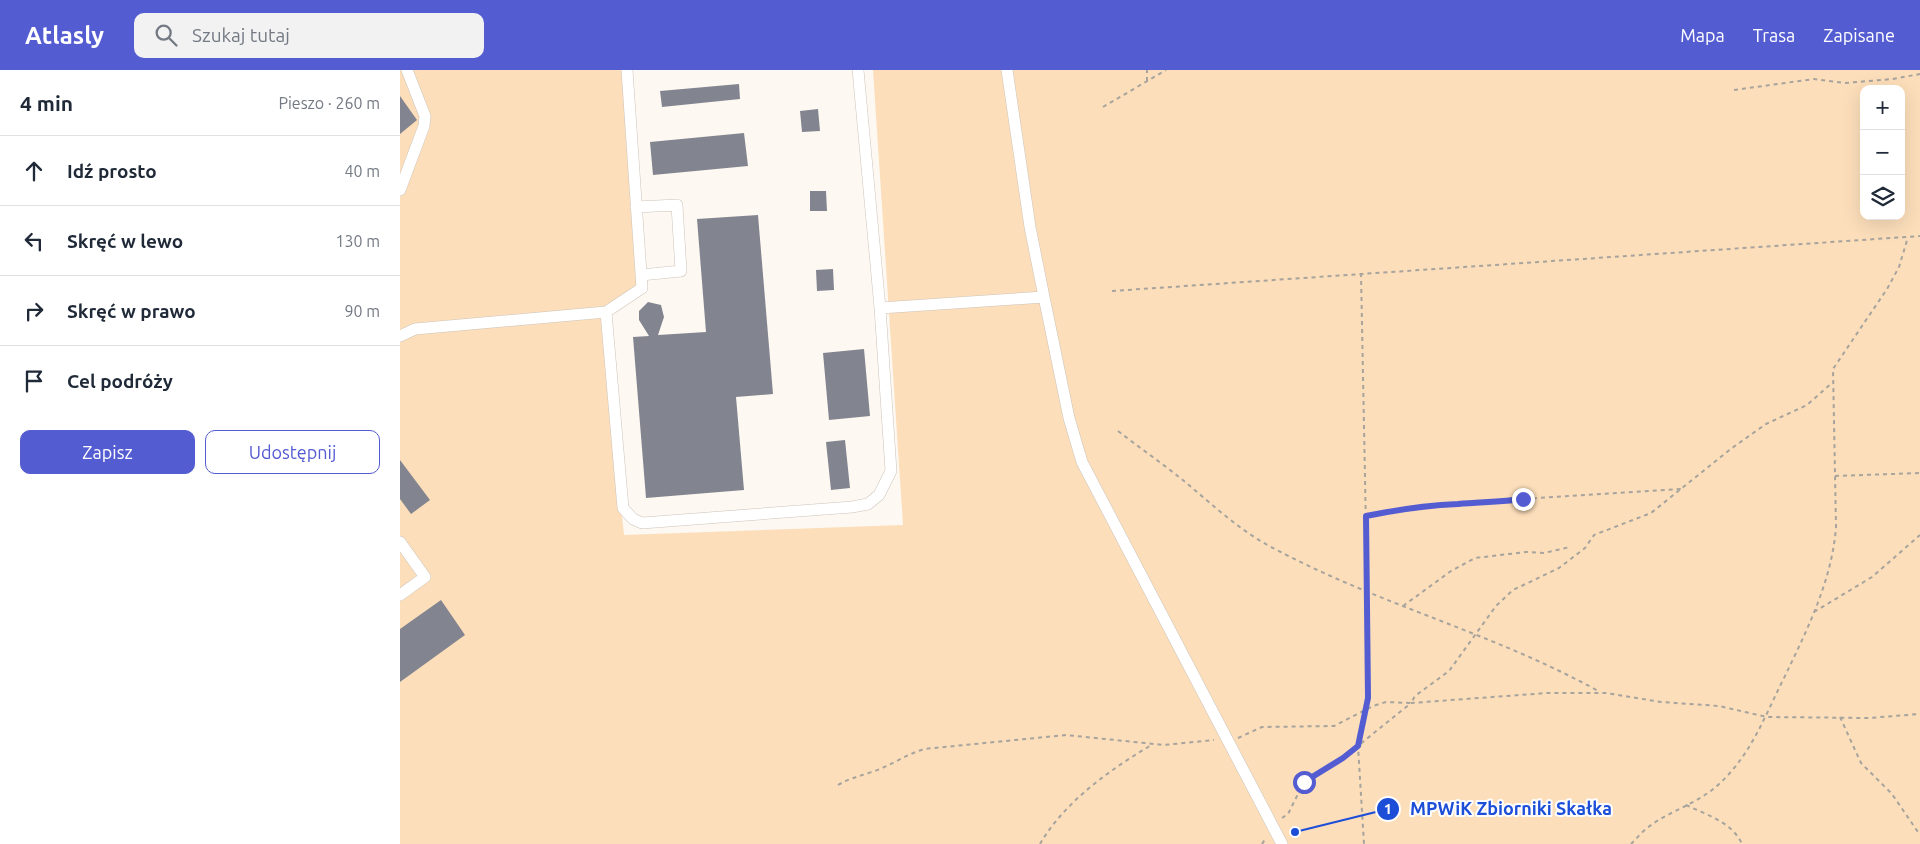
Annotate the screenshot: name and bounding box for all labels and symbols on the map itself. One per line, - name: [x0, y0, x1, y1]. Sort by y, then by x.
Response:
- route end: [1512, 488, 1535, 511]
- route start: [1293, 771, 1316, 794]
- callout: MPWiK Zbiorniki Skałka: [1375, 792, 1622, 825]
- text: MPWiK Zbiorniki Skałka: [1410, 798, 1612, 818]
- text: 1: [1384, 800, 1392, 817]

